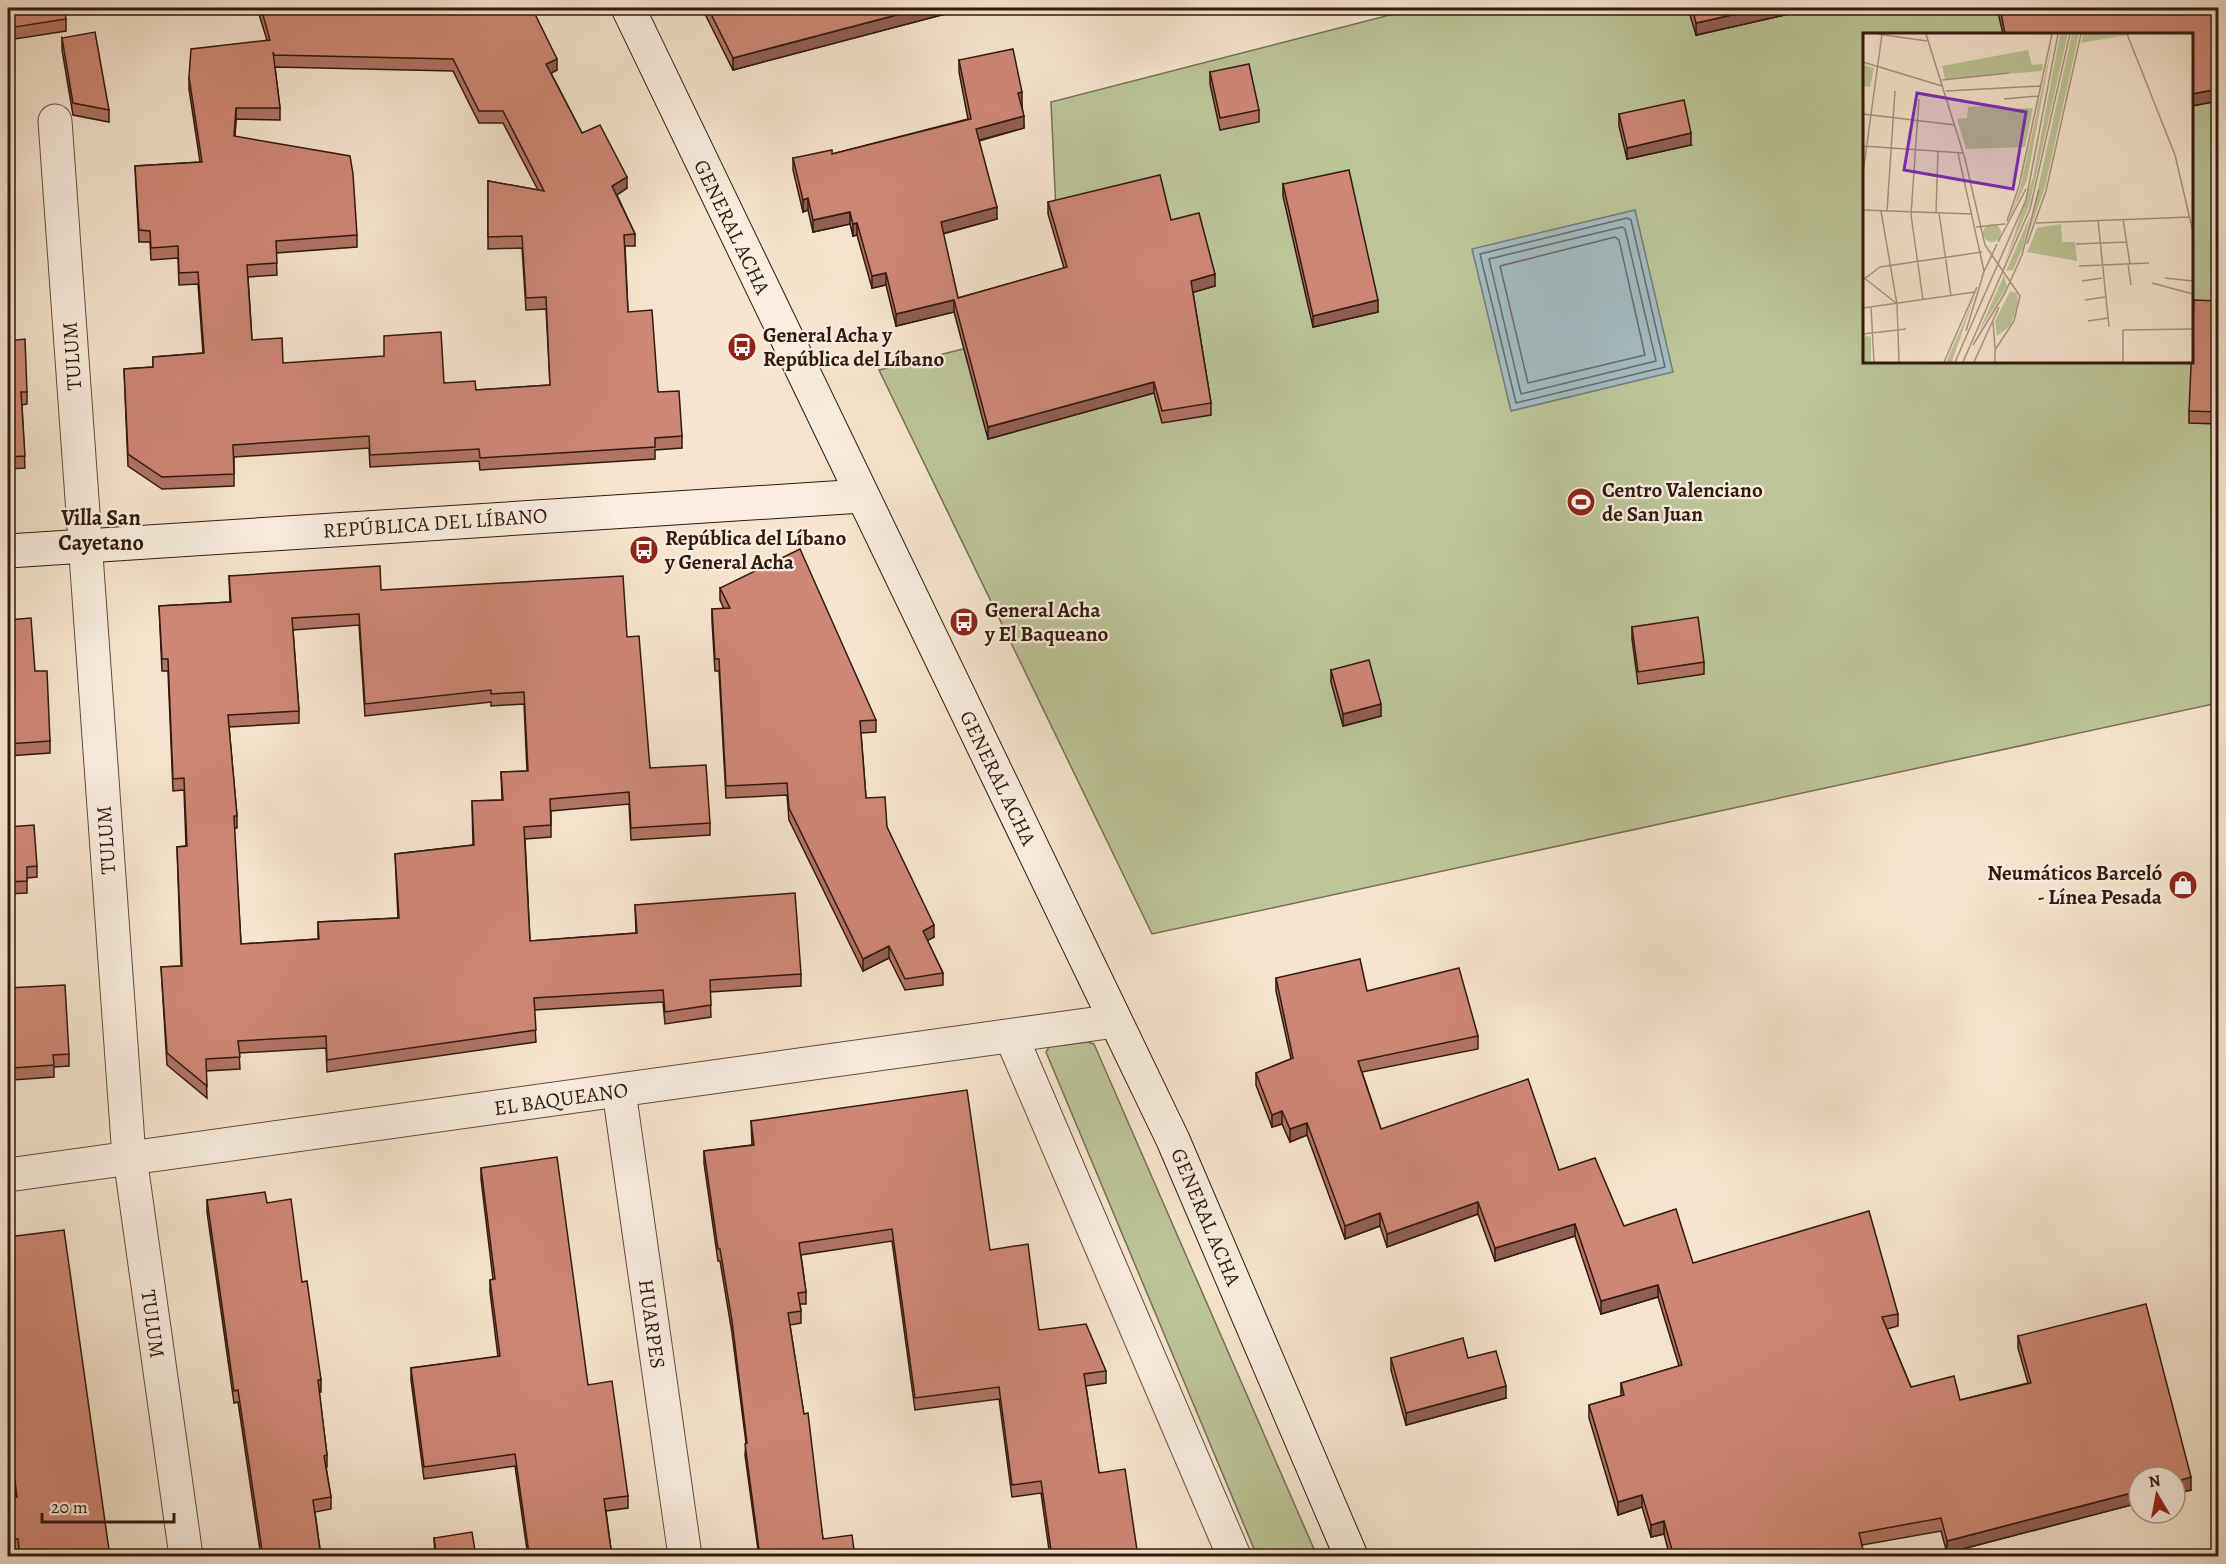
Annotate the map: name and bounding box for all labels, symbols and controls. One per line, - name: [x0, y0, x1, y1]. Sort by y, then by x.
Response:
- inset map: [1863, 33, 2193, 363]
- street label: GENERAL ACHA: [687, 155, 777, 300]
- street label: TULUM: [56, 321, 88, 391]
- place label: General Acha y República del Líbano: [763, 321, 944, 373]
- bus stop icon: General Acha y República del Líbano: [726, 331, 758, 363]
- place label: Centro Valenciano de San Juan: [1602, 476, 1763, 528]
- sports icon: Centro Valenciano de San Juan: [1565, 486, 1597, 518]
- street label: REPÚBLICA DEL LÍBANO: [322, 501, 548, 545]
- district label: Villa San Cayetano: [58, 503, 144, 558]
- place label: República del Líbano y General Acha: [664, 524, 846, 576]
- bus stop icon: República del Líbano y General Acha: [628, 534, 660, 566]
- place label: General Acha y El Baqueano: [984, 596, 1108, 648]
- bus stop icon: General Acha y El Baqueano: [948, 606, 980, 638]
- street label: GENERAL ACHA: [953, 706, 1043, 851]
- street label: TULUM: [90, 805, 122, 875]
- place label: Neumáticos Barceló - Línea Pesada: [1987, 859, 2163, 911]
- shop icon: Neumáticos Barceló - Línea Pesada: [2167, 869, 2199, 901]
- street label: EL BAQUEANO: [492, 1076, 630, 1122]
- street label: GENERAL ACHA: [1164, 1144, 1248, 1291]
- street label: HUARPES: [632, 1277, 672, 1371]
- street label: TULUM: [134, 1288, 172, 1360]
- north arrow: [2127, 1465, 2187, 1525]
- text: N: [2147, 1469, 2163, 1493]
- scale bar: [42, 1486, 174, 1524]
- text: 20 m: [51, 1495, 88, 1519]

